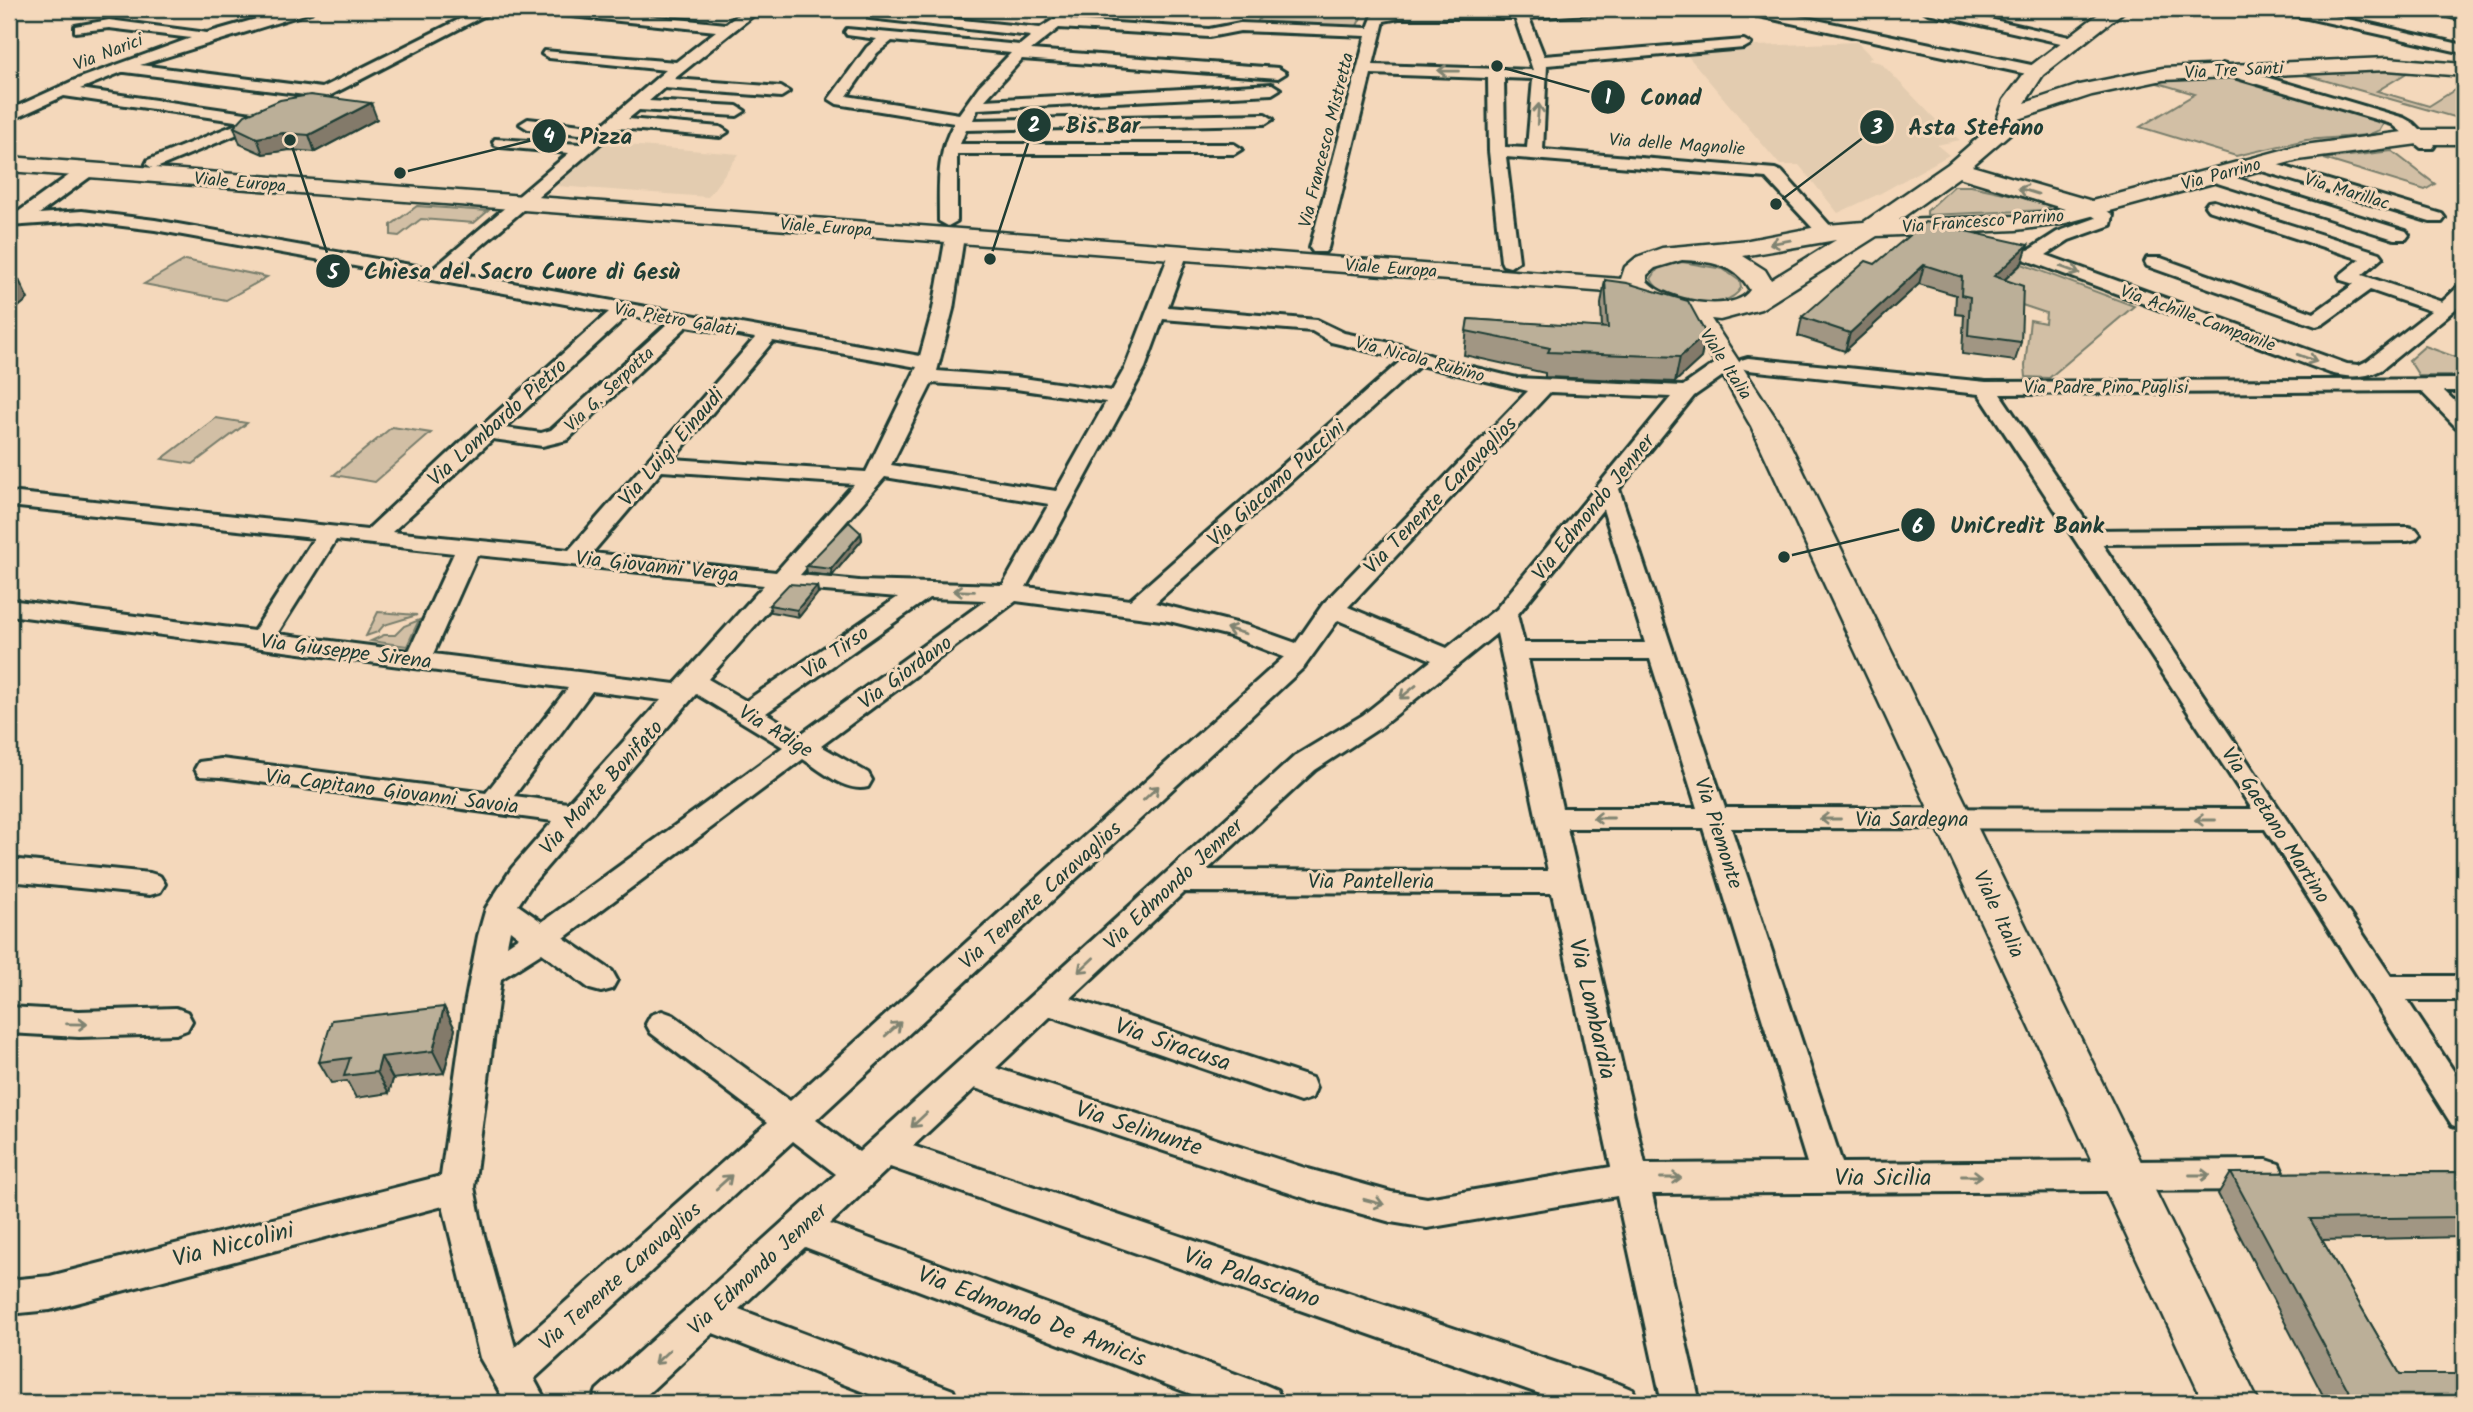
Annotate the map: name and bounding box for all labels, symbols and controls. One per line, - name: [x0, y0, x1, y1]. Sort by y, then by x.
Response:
- street label: Via Narici: [69, 27, 148, 80]
- street label: Via Francesco Mistretta: [1292, 50, 1363, 231]
- street label: Via Tre Santi: [2184, 54, 2285, 89]
- one-way arrow: [1437, 64, 1460, 77]
- callout: Conad: [1591, 75, 1715, 119]
- text: Conad: [1640, 81, 1702, 117]
- text: 1: [1605, 82, 1612, 115]
- callout: Bis Bar: [1017, 103, 1154, 147]
- one-way arrow: [1532, 104, 1545, 126]
- callout: Asta Stefano: [1859, 105, 2058, 149]
- text: Bis Bar: [1066, 109, 1142, 145]
- text: 2: [1028, 110, 1040, 143]
- text: Asta Stefano: [1908, 111, 2044, 147]
- text: 3: [1870, 112, 1883, 145]
- callout: Pizza: [531, 114, 647, 158]
- text: Pizza: [580, 120, 632, 156]
- text: 4: [543, 121, 555, 154]
- street label: Via delle Magnolie: [1608, 126, 1746, 165]
- street label: Via Parrino: [2178, 151, 2265, 200]
- street label: Viale Europa: [193, 165, 287, 202]
- street label: Via Marillac: [2300, 166, 2393, 219]
- one-way arrow: [2017, 183, 2039, 196]
- street label: Via Francesco Parrino: [1901, 202, 2065, 243]
- street label: Viale Europa: [779, 211, 873, 246]
- one-way arrow: [1769, 236, 1792, 249]
- callout: Chiesa del Sacro Cuore di Gesù: [315, 249, 694, 293]
- street label: Viale Europa: [1344, 252, 1438, 287]
- text: Chiesa del Sacro Cuore di Gesù: [364, 255, 681, 291]
- text: 5: [327, 257, 341, 290]
- one-way arrow: [2059, 265, 2081, 278]
- street label: Via Achille Campanile: [2116, 278, 2279, 361]
- street label: Via Pietro Galati: [611, 295, 739, 346]
- street label: Viale Italia: [1691, 323, 1759, 406]
- street label: Via Nicola Rubino: [1352, 329, 1488, 392]
- street label: Via G. Serpotta: [558, 340, 662, 440]
- street label: Via Lombardo Pietro: [421, 351, 575, 495]
- one-way arrow: [2295, 352, 2317, 365]
- street label: Via Padre Pino Puglisi: [2024, 374, 2189, 403]
- street label: Via Luigi Einaudi: [611, 380, 734, 515]
- street label: Via Tenente Caravaglios: [1356, 409, 1526, 583]
- street label: Via Giacomo Puccini: [1200, 412, 1355, 556]
- street label: Via Edmondo Jenner: [1524, 426, 1665, 589]
- callout: UniCredit Bank: [1901, 503, 2118, 547]
- text: UniCredit Bank: [1950, 509, 2105, 545]
- text: 6: [1912, 511, 1924, 544]
- street label: Via Giovanni Verga: [574, 543, 740, 592]
- one-way arrow: [952, 585, 975, 598]
- street label: Via Tirso: [795, 618, 876, 689]
- one-way arrow: [1226, 624, 1248, 637]
- street label: Via Giuseppe Sirena: [258, 626, 433, 679]
- street label: Via Giordano: [852, 628, 960, 719]
- one-way arrow: [1399, 684, 1417, 699]
- street label: Via Adige: [732, 697, 819, 768]
- street label: Via Monte Bonifato: [532, 713, 672, 863]
- street label: Via Gaetano Martino: [2212, 741, 2338, 911]
- street label: Via Capitano Giovanni Savoia: [263, 761, 520, 824]
- street label: Via Piemonte: [1684, 774, 1751, 894]
- one-way arrow: [1142, 785, 1159, 802]
- street label: Via Sardegna: [1855, 804, 1969, 837]
- street label: Via Edmondo Jenner: [1097, 811, 1252, 959]
- one-way arrow: [1591, 811, 1614, 825]
- one-way arrow: [1819, 812, 1842, 826]
- one-way arrow: [2193, 813, 2216, 827]
- street label: Via Tenente Caravaglios: [952, 814, 1130, 978]
- street label: Viale Italia: [1963, 865, 2032, 964]
- street label: Via Pantelleria: [1308, 866, 1434, 899]
- street label: Via Lombardia: [1556, 935, 1627, 1083]
- one-way arrow: [1078, 957, 1095, 974]
- street label: Via Siracusa: [1109, 1007, 1236, 1084]
- one-way arrow: [65, 1017, 88, 1030]
- one-way arrow: [883, 1021, 901, 1037]
- street label: Via Selinunte: [1070, 1091, 1207, 1168]
- one-way arrow: [911, 1111, 928, 1128]
- street label: Via Sicilia: [1834, 1159, 1932, 1198]
- one-way arrow: [2188, 1168, 2211, 1182]
- one-way arrow: [1960, 1170, 1983, 1183]
- one-way arrow: [1659, 1171, 1682, 1185]
- one-way arrow: [715, 1174, 733, 1190]
- street label: Via Tenente Caravaglios: [532, 1195, 710, 1359]
- street label: Via Edmondo Jenner: [681, 1196, 836, 1344]
- one-way arrow: [1362, 1196, 1385, 1209]
- street label: Via Niccolini: [169, 1211, 299, 1279]
- street label: Via Palasciano: [1178, 1237, 1325, 1320]
- street label: Via Edmondo De Amicis: [911, 1256, 1152, 1379]
- one-way arrow: [653, 1349, 671, 1365]

